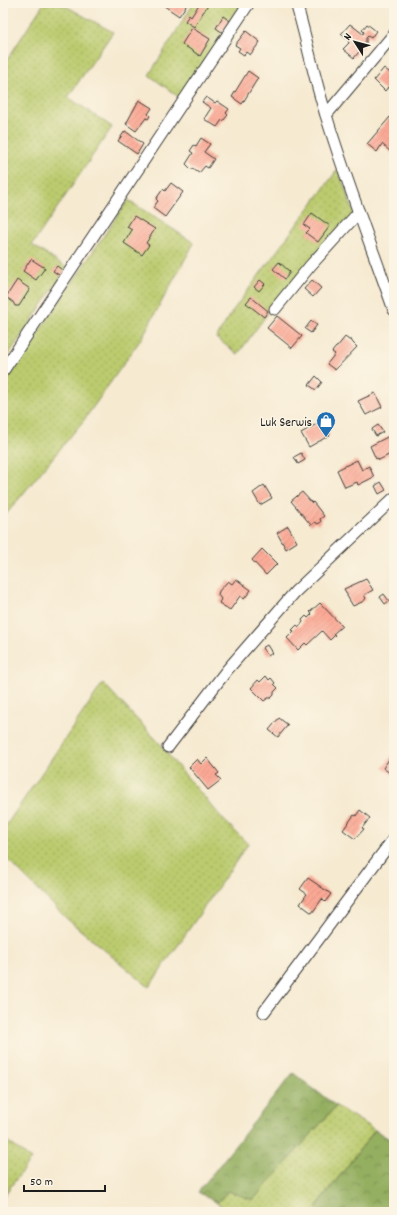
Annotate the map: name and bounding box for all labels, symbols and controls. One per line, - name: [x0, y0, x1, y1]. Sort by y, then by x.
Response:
- north arrow: [335, 22, 375, 62]
- text: N: [340, 30, 357, 44]
- shop icon: Luk Serwis: [315, 410, 337, 438]
- place label: Luk Serwis: [260, 414, 312, 433]
- scale bar: [24, 1167, 105, 1193]
- text: 50 m: [30, 1174, 53, 1191]

